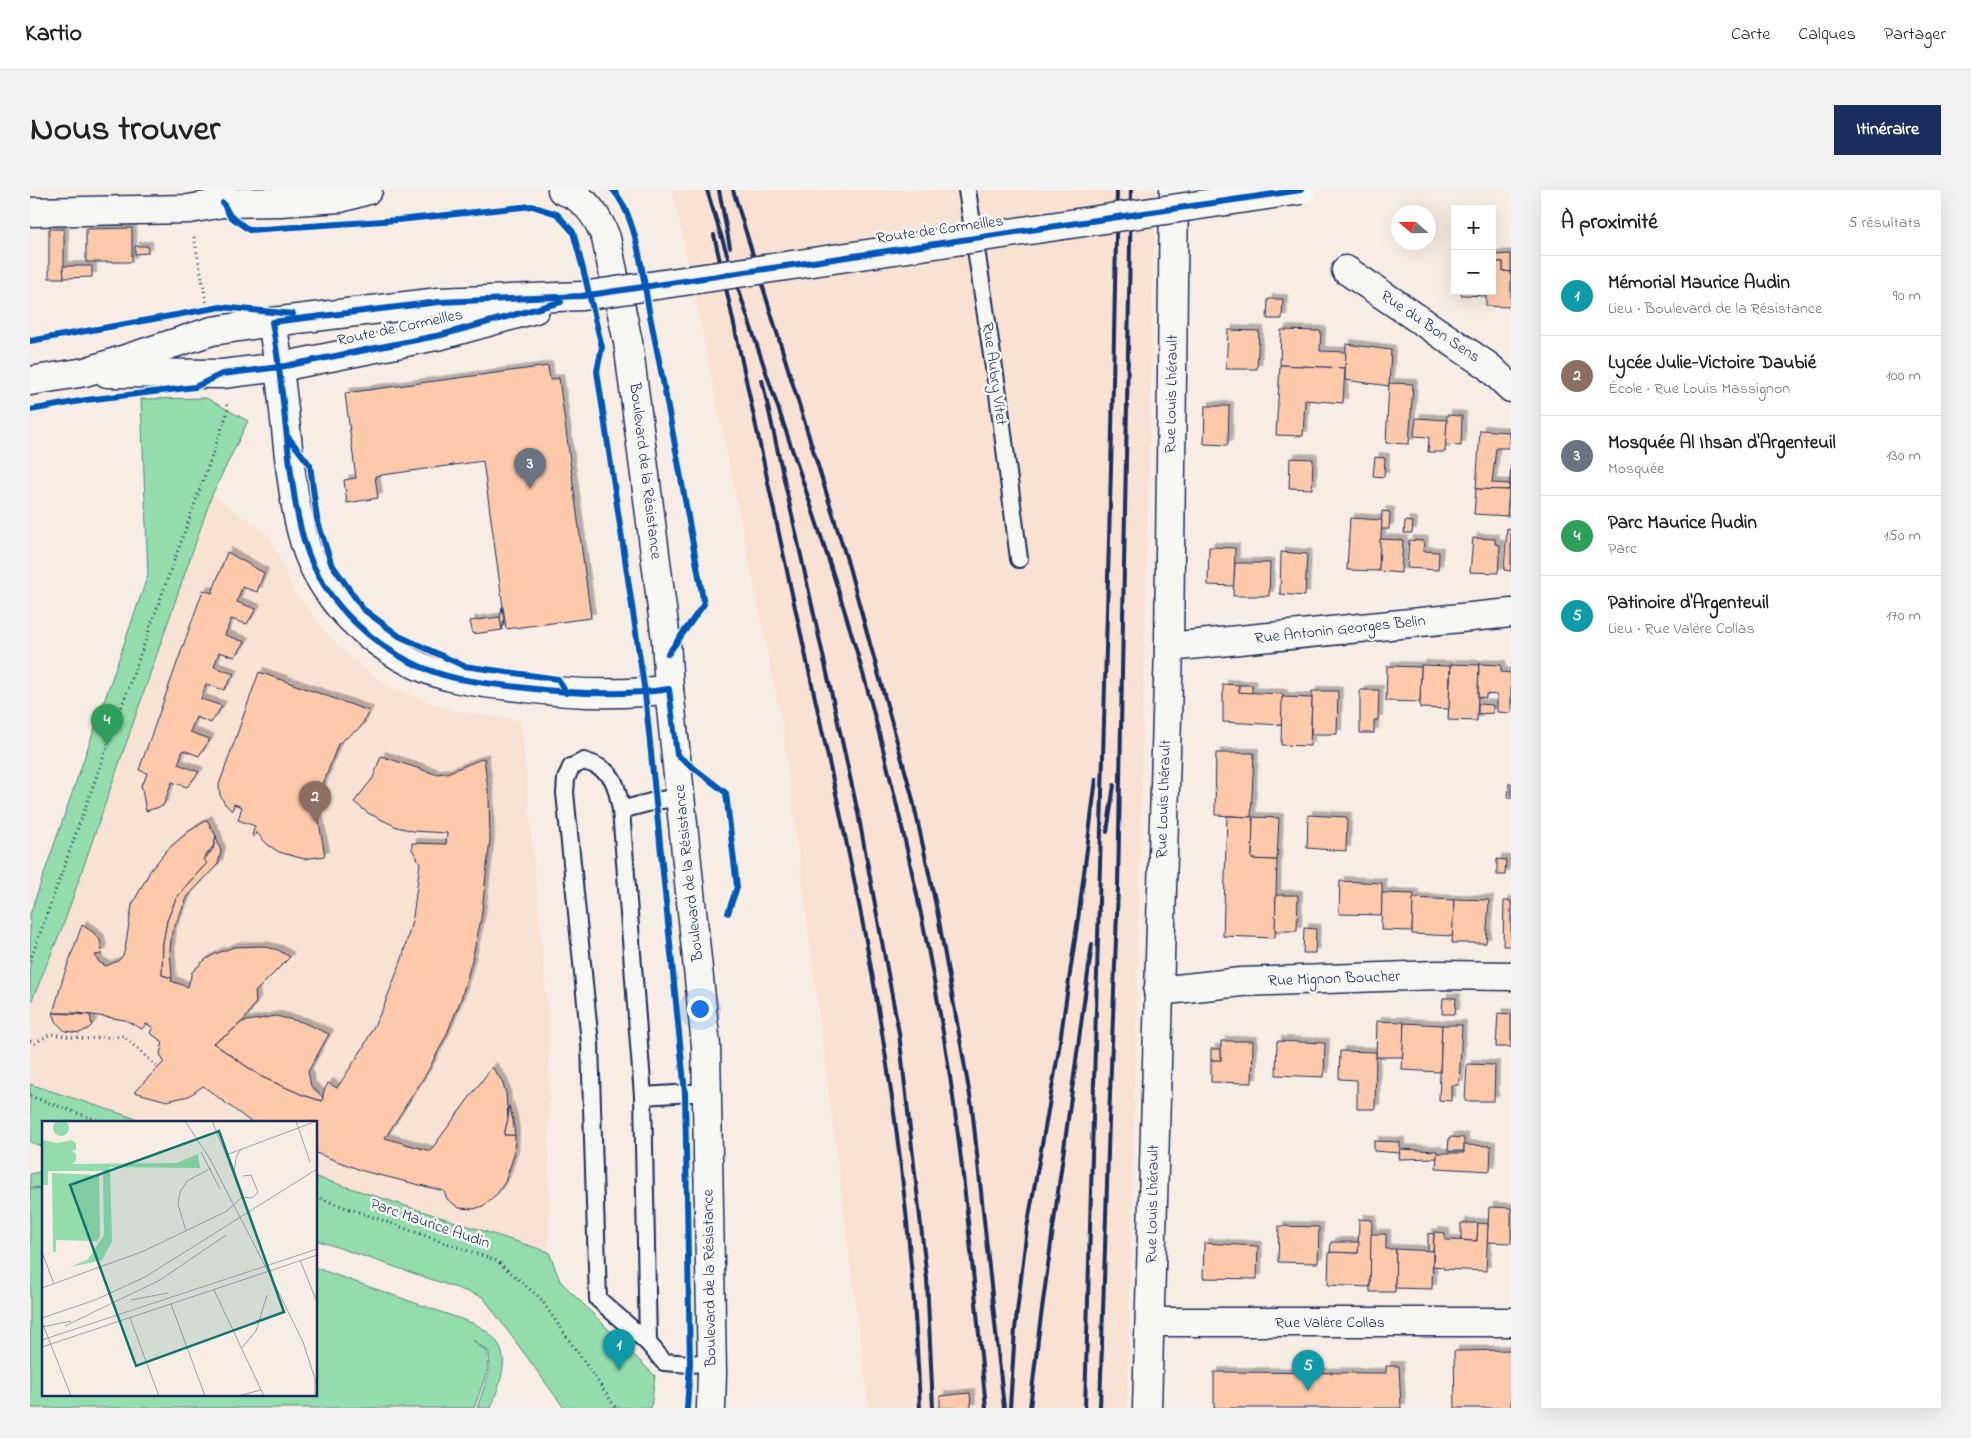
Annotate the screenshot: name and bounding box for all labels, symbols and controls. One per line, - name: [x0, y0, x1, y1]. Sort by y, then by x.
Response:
- text: Kartio: [25, 17, 82, 52]
- text: Carte: [1731, 22, 1770, 48]
- text: Calques: [1798, 22, 1856, 48]
- text: Partager: [1884, 22, 1946, 48]
- text: Nous trouver: [30, 105, 220, 156]
- button: Itinéraire: [1834, 105, 1941, 155]
- north arrow: [1391, 205, 1436, 250]
- map controls: [1451, 205, 1496, 295]
- button: +: [1451, 205, 1496, 250]
- text: À proximité: [1561, 208, 1658, 238]
- street label: Route de Cormeilles: [875, 209, 1005, 251]
- text: 5 résultats: [1848, 211, 1921, 235]
- button: −: [1451, 250, 1496, 295]
- text: Mémorial Maurice Audin: [1608, 270, 1790, 297]
- text: 1: [1574, 284, 1580, 308]
- text: 90 m: [1893, 284, 1921, 308]
- street label: Rue du Bon Sens: [1375, 285, 1485, 369]
- text: Lieu · Boulevard de la Résistance: [1608, 297, 1822, 321]
- street label: Route de Cormeilles: [335, 303, 465, 353]
- street label: Rue Aubry Vitet: [975, 321, 1013, 428]
- street label: Rue Louis Lhérault: [1159, 334, 1185, 454]
- text: Lycée Julie-Victoire Daubié: [1608, 350, 1816, 377]
- text: 2: [1573, 364, 1581, 388]
- text: 100 m: [1886, 364, 1921, 388]
- text: École · Rue Louis Massignon: [1608, 377, 1790, 401]
- street label: Boulevard de la Résistance: [622, 380, 668, 561]
- text: Mosquée Al Ihsan d'Argenteuil: [1608, 430, 1836, 457]
- text: 3: [1574, 444, 1580, 468]
- text: 130 m: [1886, 444, 1921, 468]
- pin: 3: [514, 448, 546, 489]
- text: Mosquée: [1608, 457, 1664, 481]
- text: Parc Maurice Audin: [1608, 510, 1757, 537]
- text: 4: [1574, 524, 1580, 548]
- text: 150 m: [1883, 524, 1921, 548]
- text: Parc: [1608, 537, 1637, 561]
- text: Patinoire d'Argenteuil: [1608, 590, 1769, 617]
- text: 5: [1572, 604, 1582, 628]
- text: 170 m: [1886, 604, 1921, 628]
- street label: Rue Antonin Georges Belin: [1253, 609, 1427, 651]
- text: Lieu · Rue Valère Collas: [1608, 617, 1755, 641]
- pin: 4: [91, 704, 123, 745]
- street label: Rue Louis Lhérault: [1150, 739, 1178, 859]
- pin: 2: [299, 781, 331, 822]
- street label: Boulevard de la Résistance: [668, 783, 710, 964]
- street label: Rue Mignon Boucher: [1268, 965, 1400, 993]
- your location: [687, 996, 713, 1022]
- inset map: [42, 1121, 318, 1396]
- street label: Rue Louis Lhérault: [1140, 1144, 1166, 1264]
- street label: Boulevard de la Résistance: [696, 1188, 724, 1368]
- street label: Parc Maurice Audin: [367, 1192, 493, 1256]
- street label: Rue Valère Collas: [1275, 1311, 1385, 1335]
- pin: 1: [603, 1329, 635, 1370]
- pin: 5: [1292, 1350, 1324, 1391]

